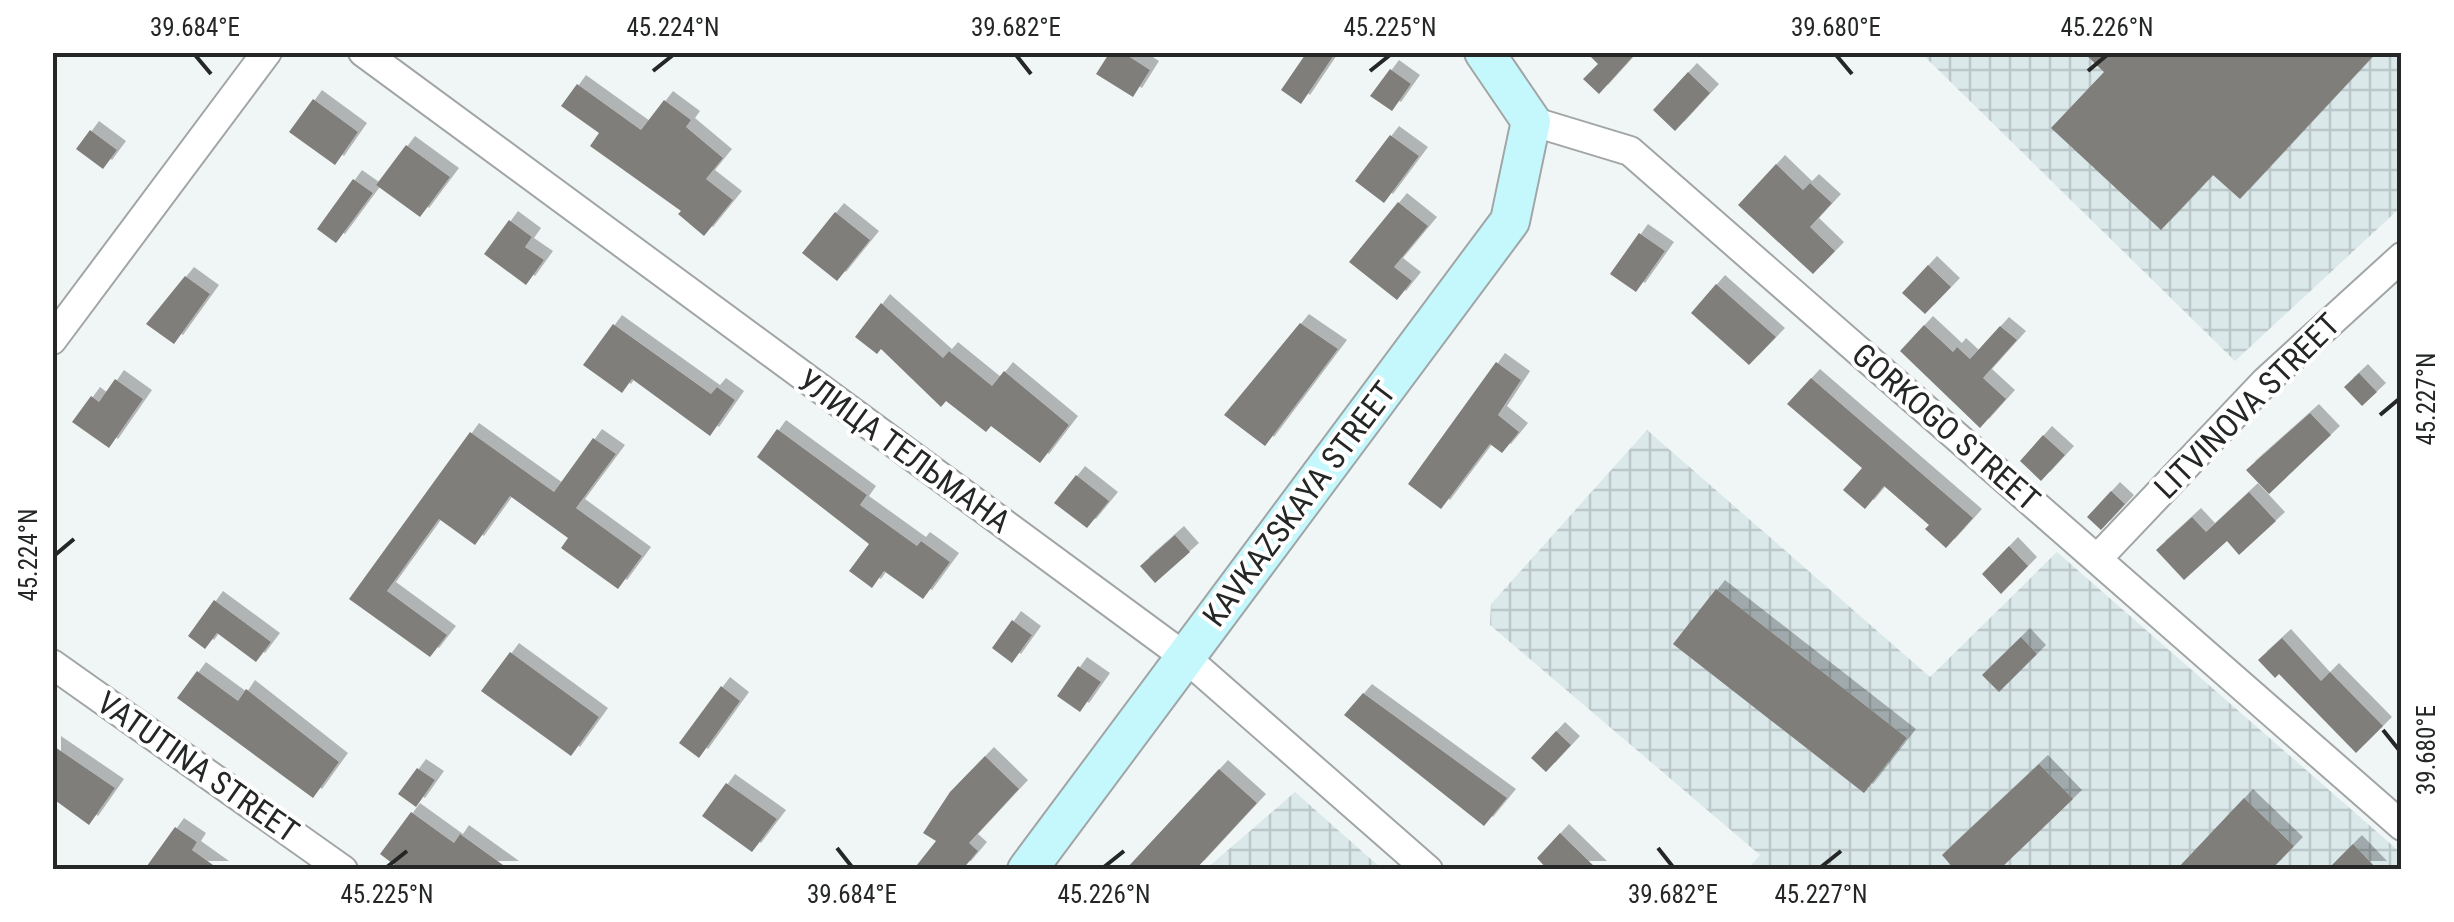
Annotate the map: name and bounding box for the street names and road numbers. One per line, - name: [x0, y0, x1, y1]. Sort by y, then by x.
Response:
- street label: LITVINOVA STREET: [2147, 306, 2347, 506]
- street label: GORKOGO STREET: [1845, 335, 2047, 519]
- street label: УЛИЦА ТЕЛЬМАНА: [790, 361, 1018, 541]
- street label: KAVKAZSKAYA STREET: [1195, 374, 1403, 634]
- street label: VATUTINA STREET: [90, 683, 306, 851]

